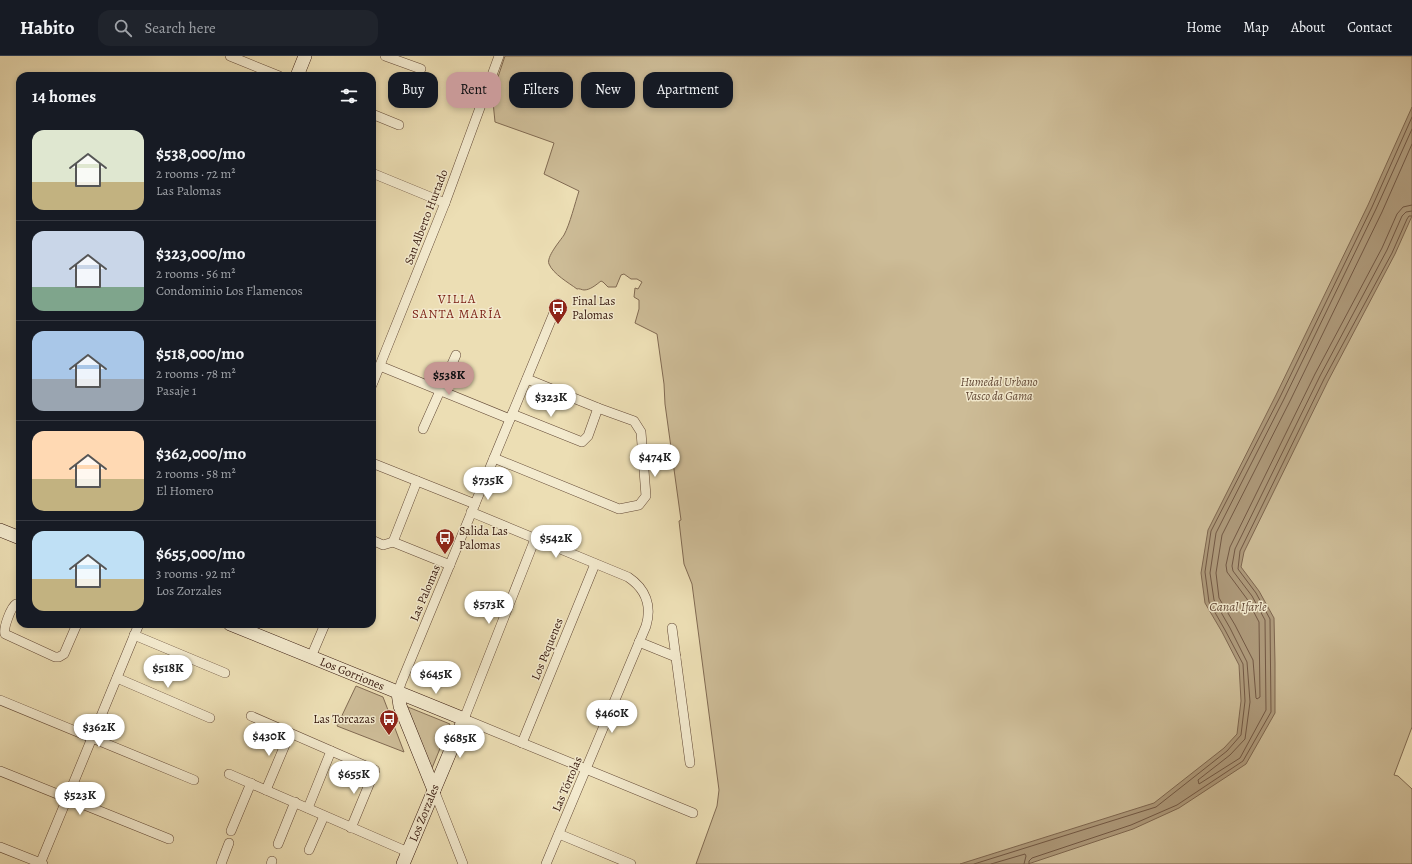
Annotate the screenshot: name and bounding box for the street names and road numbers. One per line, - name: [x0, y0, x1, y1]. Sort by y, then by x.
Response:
- street label: San Alberto Hurtado: [400, 167, 452, 267]
- street label: Las Palomas: [406, 562, 444, 624]
- street label: Los Pequenes: [527, 615, 567, 682]
- street label: Los Gorriones: [318, 653, 387, 694]
- street label: Las Tórtolas: [548, 754, 586, 814]
- street label: Los Zorzales: [405, 782, 443, 844]

